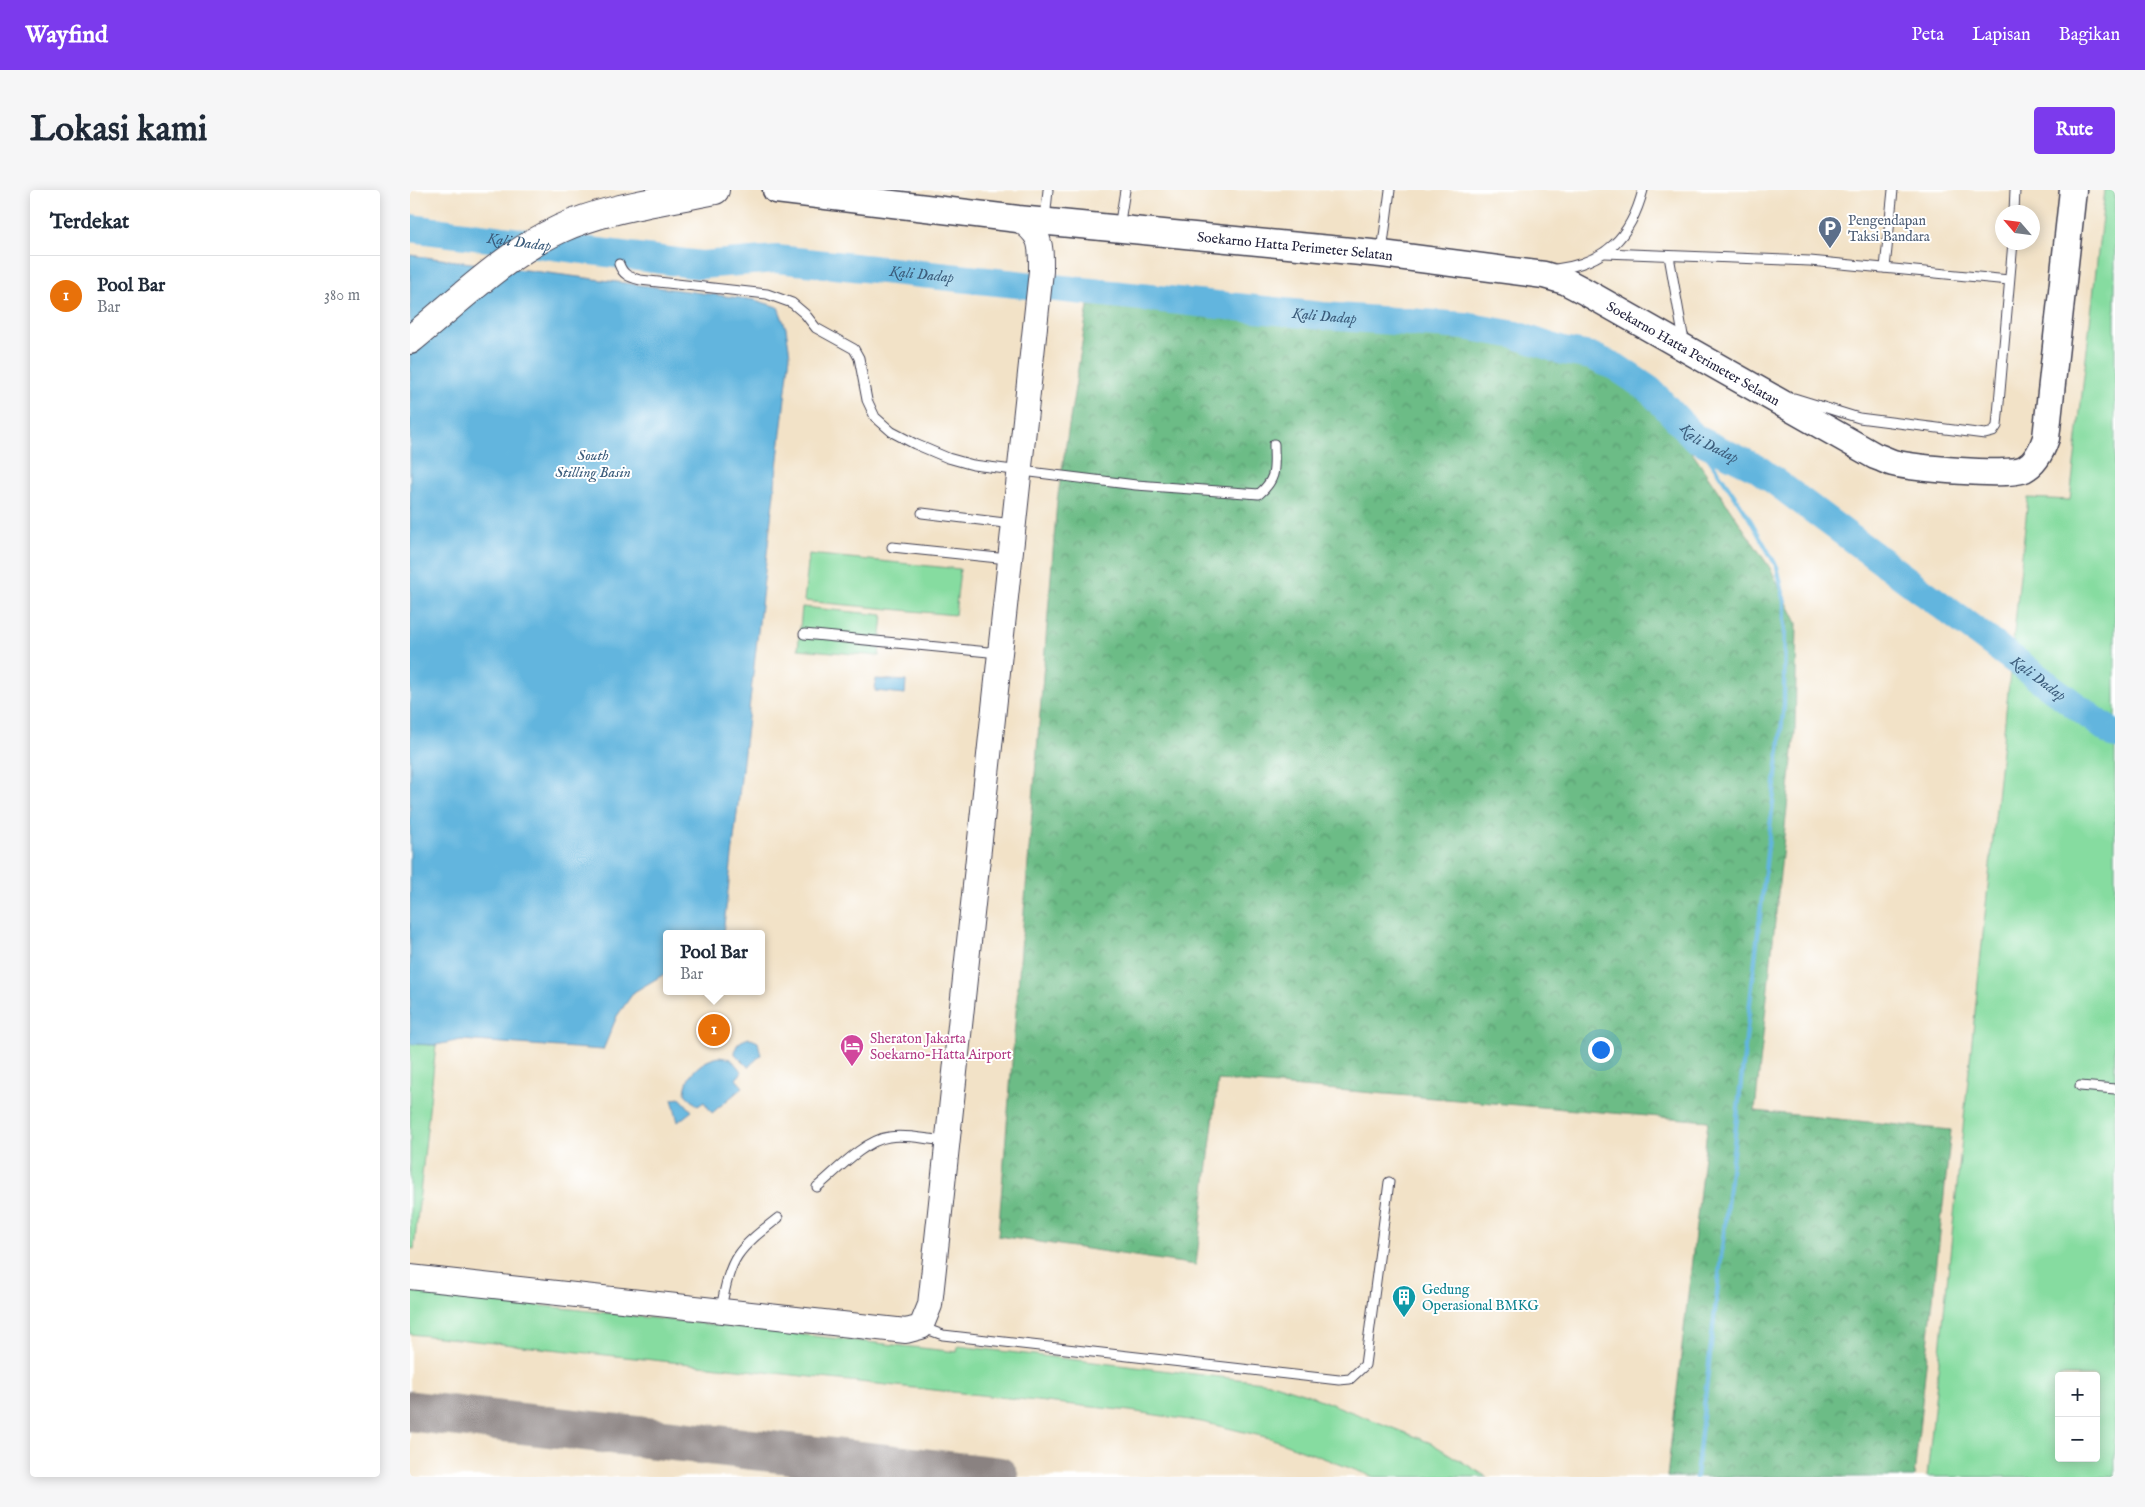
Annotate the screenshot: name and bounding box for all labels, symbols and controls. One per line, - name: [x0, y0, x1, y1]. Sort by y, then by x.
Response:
- text: Wayfind: [25, 20, 108, 51]
- text: Peta: [1912, 24, 1944, 47]
- text: Lapisan: [1972, 24, 2031, 47]
- text: Bagikan: [2059, 24, 2120, 47]
- button: Rute: [2034, 107, 2115, 154]
- text: Lokasi kami: [30, 108, 207, 153]
- north arrow: [1995, 205, 2040, 250]
- text: Terdekat: [50, 209, 129, 236]
- place label: Pengendapan Taksi Bandara: [1848, 212, 1931, 246]
- parking icon: Pengendapan Taksi Bandara: [1817, 215, 1843, 249]
- street label: Soekarno Hatta Perimeter Selatan: [1196, 228, 1394, 265]
- water label: Kali Dadap: [485, 229, 552, 256]
- water label: Kali Dadap: [887, 262, 955, 287]
- text: Pool Bar: [97, 274, 165, 298]
- text: 1: [63, 286, 69, 306]
- text: 380 m: [324, 286, 360, 306]
- text: Bar: [97, 298, 120, 318]
- street label: Soekarno Hatta Perimeter Selatan: [1603, 298, 1783, 411]
- water label: Kali Dadap: [1290, 304, 1357, 328]
- water label: Kali Dadap: [1675, 419, 1742, 468]
- water label: South Stilling Basin: [555, 446, 631, 483]
- water label: Kali Dadap: [2006, 651, 2070, 705]
- popup: [663, 930, 765, 995]
- text: Pool Bar: [680, 941, 748, 965]
- text: Bar: [680, 965, 703, 985]
- pin: 1: [698, 1011, 730, 1049]
- place label: Sheraton Jakarta Soekarno-Hatta Airport: [870, 1030, 1012, 1064]
- hotel icon: Sheraton Jakarta Soekarno-Hatta Airport: [839, 1033, 865, 1067]
- your location: [1588, 1037, 1614, 1063]
- place label: Gedung Operasional BMKG: [1422, 1281, 1540, 1315]
- building icon: Gedung Operasional BMKG: [1391, 1284, 1417, 1318]
- map controls: [2055, 1372, 2100, 1462]
- button: +: [2055, 1372, 2100, 1417]
- button: −: [2055, 1417, 2100, 1462]

